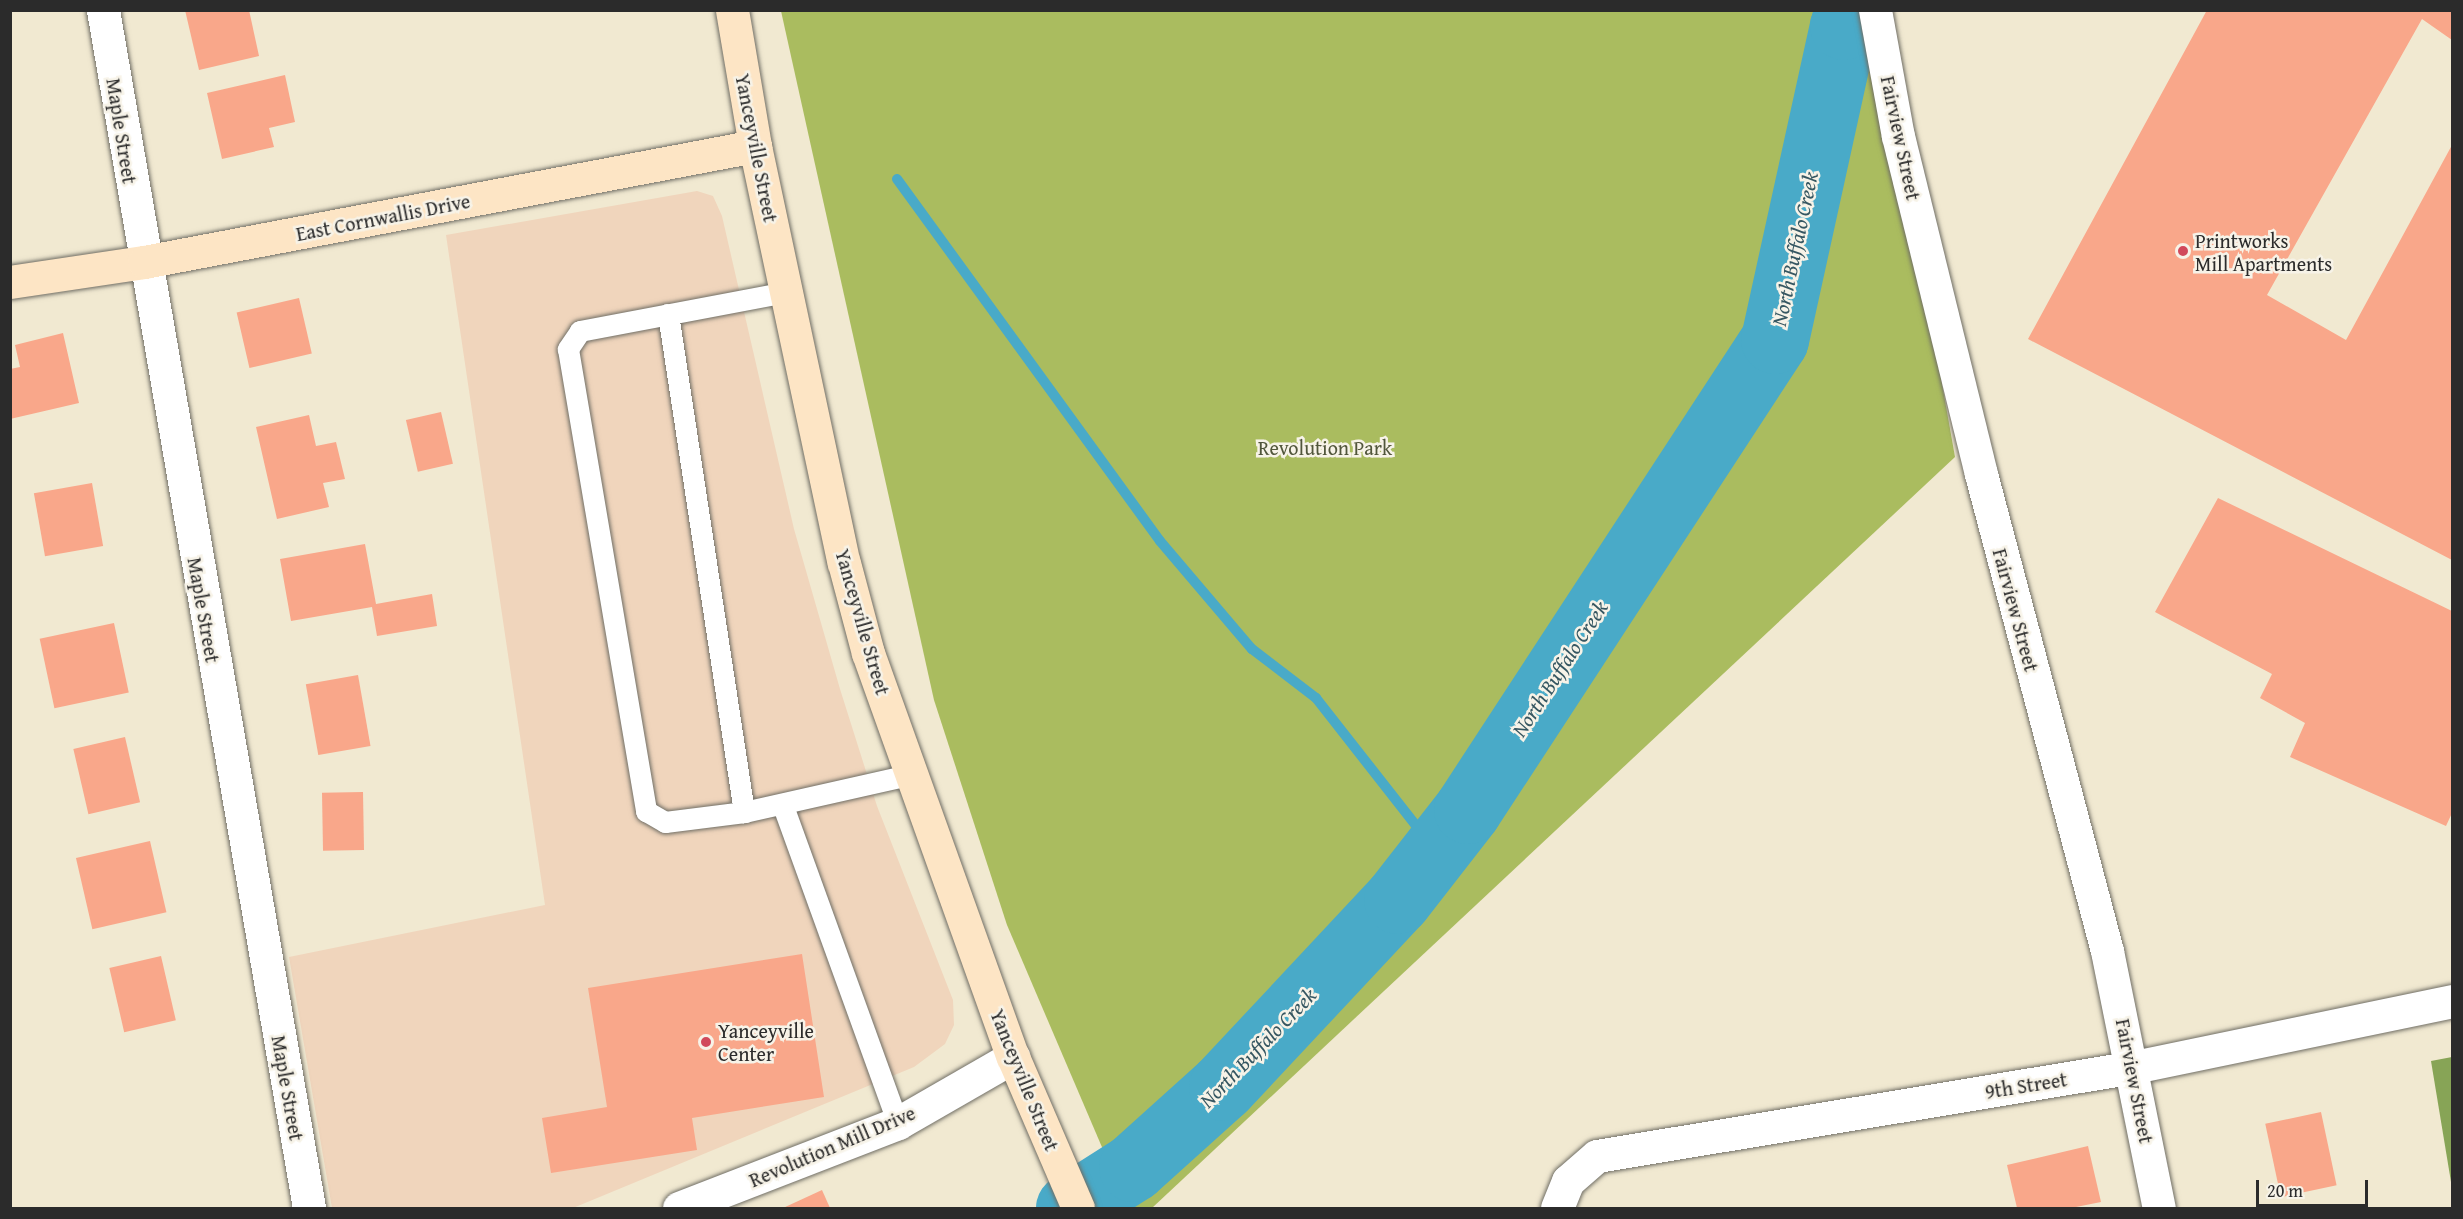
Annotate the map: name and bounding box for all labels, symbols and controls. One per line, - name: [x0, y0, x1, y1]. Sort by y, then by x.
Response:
- street label: Yanceyville Street: [731, 72, 783, 224]
- street label: Fairview Street: [1876, 74, 1926, 202]
- street label: Maple Street: [102, 76, 142, 186]
- water label: North Buffalo Creek: [1766, 170, 1824, 328]
- street label: East Cornwallis Drive: [294, 188, 472, 246]
- place label: Printworks Mill Apartments: [2195, 228, 2332, 275]
- marker: Printworks Mill Apartments: [2176, 244, 2190, 258]
- park label: Revolution Park: [1258, 435, 1392, 459]
- street label: Yanceyville Street: [831, 546, 895, 698]
- street label: Fairview Street: [1988, 546, 2044, 674]
- street label: Maple Street: [183, 555, 225, 665]
- water label: North Buffalo Creek: [1507, 596, 1613, 742]
- water label: North Buffalo Creek: [1194, 983, 1322, 1113]
- street label: Yanceyville Street: [986, 1006, 1064, 1154]
- street label: Fairview Street: [2111, 1017, 2159, 1145]
- place label: Yanceyville Center: [718, 1018, 814, 1065]
- street label: Maple Street: [267, 1033, 309, 1143]
- marker: Yanceyville Center: [699, 1035, 713, 1049]
- street label: 9th Street: [1983, 1067, 2069, 1103]
- street label: Revolution Mill Drive: [745, 1100, 919, 1192]
- scale bar: [2259, 1168, 2372, 1206]
- text: 20 m: [2267, 1177, 2303, 1204]

